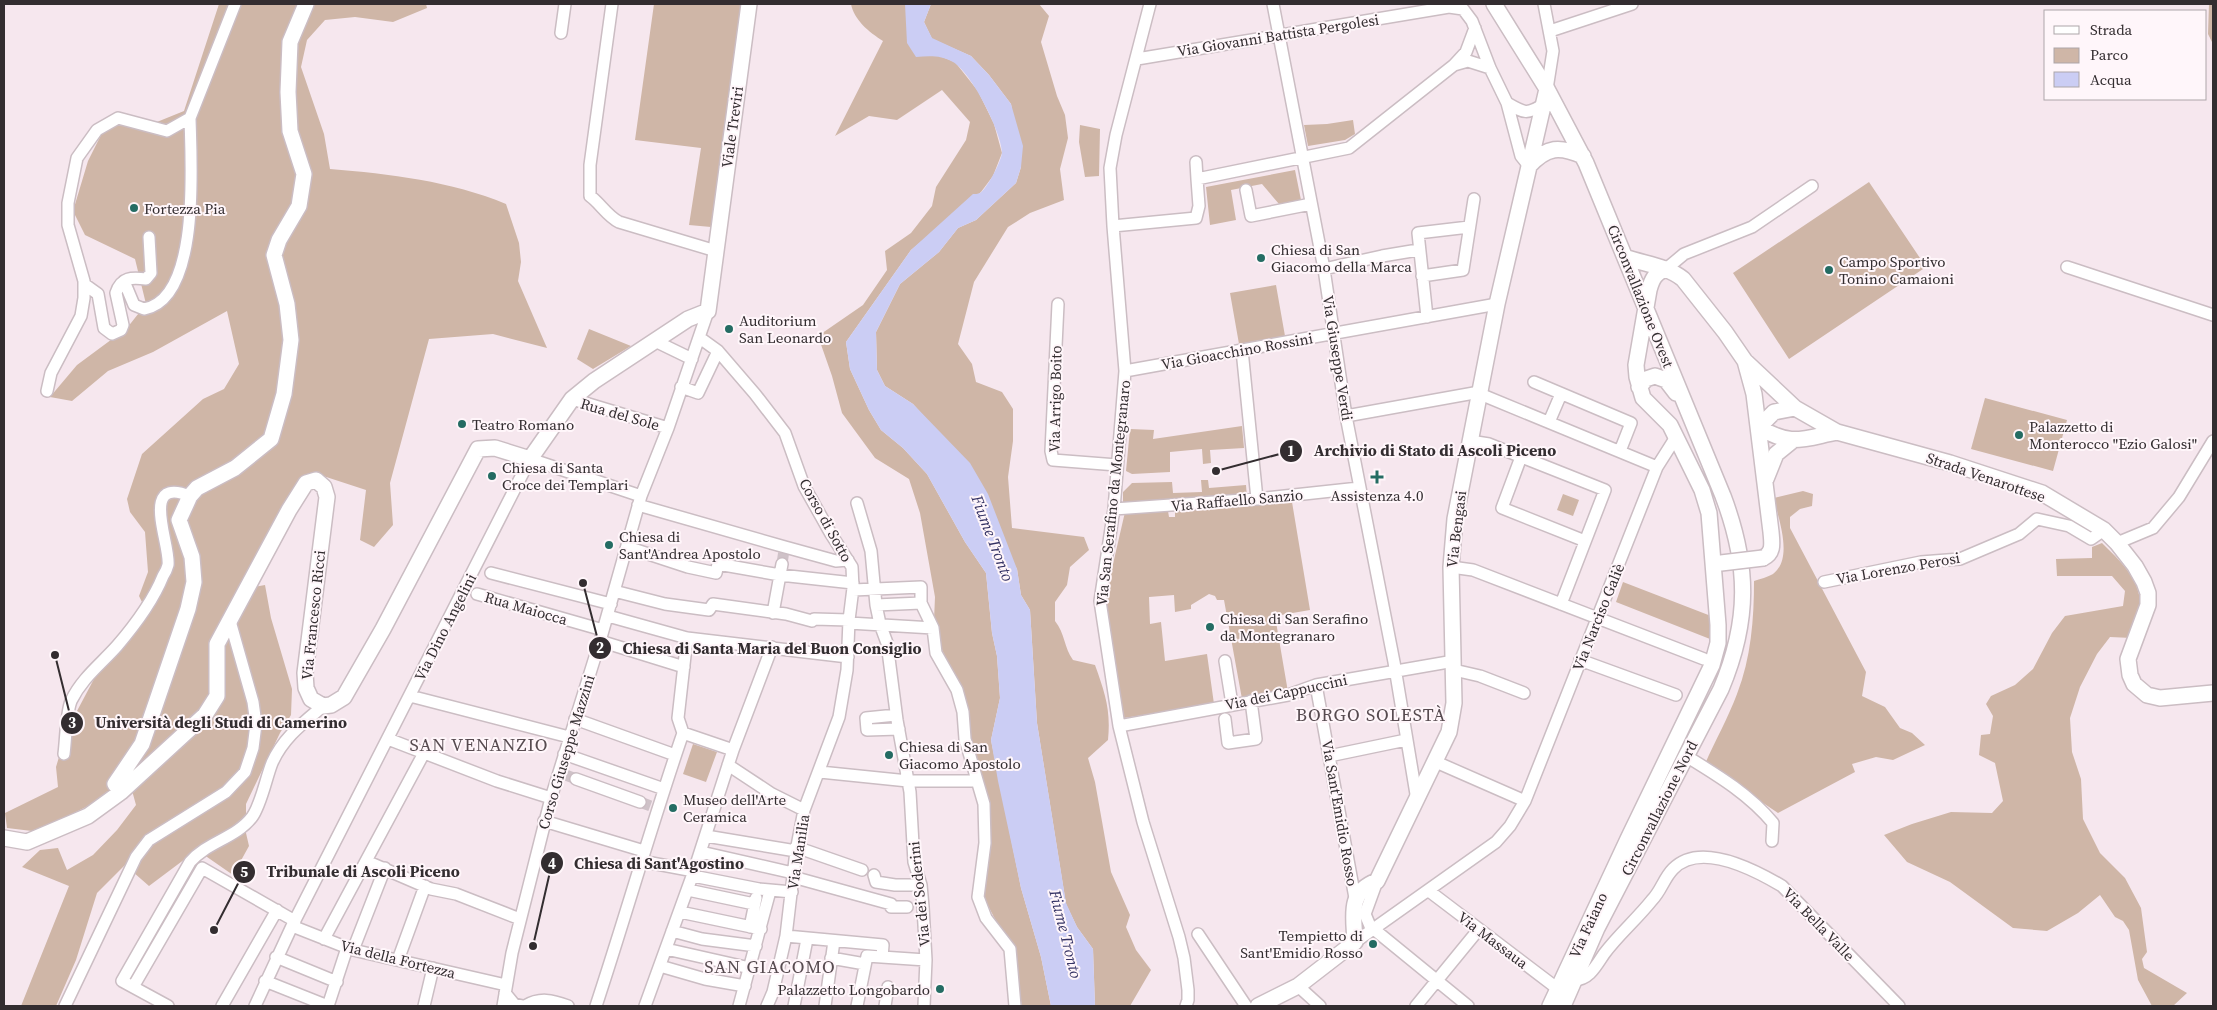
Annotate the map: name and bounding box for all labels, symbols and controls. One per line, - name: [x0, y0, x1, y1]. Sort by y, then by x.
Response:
- street label: Via Giovanni Battista Pergolesi: [1175, 9, 1381, 61]
- legend: [2044, 10, 2207, 100]
- text: Strada: [2090, 19, 2133, 40]
- text: Parco: [2090, 44, 2128, 65]
- text: Acqua: [2090, 69, 2132, 90]
- street label: Viale Treviri: [716, 85, 748, 169]
- place label: Fortezza Pia: [144, 198, 226, 219]
- marker: Fortezza Pia: [128, 202, 140, 214]
- street label: Circonvallazione Ovest: [1603, 221, 1679, 371]
- place label: Chiesa di San Giacomo della Marca: [1271, 239, 1412, 277]
- place label: Campo Sportivo Tonino Camaioni: [1839, 251, 1954, 289]
- marker: Chiesa di San Giacomo della Marca: [1255, 252, 1267, 264]
- marker: Campo Sportivo Tonino Camaioni: [1823, 264, 1835, 276]
- street label: Via Giuseppe Verdi: [1318, 294, 1358, 422]
- place label: Auditorium San Leonardo: [739, 310, 831, 348]
- marker: Auditorium San Leonardo: [723, 323, 735, 335]
- street label: Via Gioacchino Rossini: [1160, 327, 1314, 375]
- street label: Via Arrigo Boito: [1044, 345, 1066, 453]
- street label: Via San Serafino da Montegranaro: [1091, 379, 1135, 607]
- street label: Rua del Sole: [578, 393, 662, 435]
- place label: Teatro Romano: [472, 414, 574, 435]
- place label: Palazzetto di Monterocco "Ezio Galosi": [2029, 416, 2197, 454]
- marker: Teatro Romano: [456, 418, 468, 430]
- marker: Palazzetto di Monterocco "Ezio Galosi": [2013, 429, 2025, 441]
- callout: Archivio di Stato di Ascoli Piceno: [1279, 435, 1566, 466]
- text: Archivio di Stato di Ascoli Piceno: [1314, 439, 1556, 461]
- text: 1: [1287, 440, 1295, 461]
- street label: Strada Venarottese: [1924, 447, 2049, 507]
- place label: Chiesa di Santa Croce dei Templari: [502, 457, 628, 495]
- marker: Chiesa di Santa Croce dei Templari: [486, 470, 498, 482]
- marker: Assistenza 4.0: [1370, 470, 1384, 484]
- street label: Corso di Sotto: [794, 474, 858, 566]
- street label: Via Raffaello Sanzio: [1170, 484, 1304, 516]
- place label: Assistenza 4.0: [1330, 485, 1424, 506]
- street label: Via Bengasi: [1441, 489, 1471, 569]
- water label: Fiume Tronto: [966, 491, 1020, 584]
- place label: Chiesa di Sant'Andrea Apostolo: [619, 526, 761, 564]
- marker: Chiesa di Sant'Andrea Apostolo: [603, 539, 615, 551]
- street label: Via Lorenzo Perosi: [1834, 547, 1962, 589]
- street label: Via Francesco Ricci: [296, 549, 330, 681]
- street label: Via Narciso Galiè: [1567, 560, 1629, 674]
- street label: Via Dino Angelini: [409, 570, 481, 684]
- street label: Rua Maiocca: [482, 586, 570, 630]
- place label: Chiesa di San Serafino da Montegranaro: [1220, 608, 1368, 646]
- marker: Chiesa di San Serafino da Montegranaro: [1204, 621, 1216, 633]
- callout: Chiesa di Santa Maria del Buon Consiglio: [588, 632, 932, 663]
- text: 2: [596, 637, 604, 658]
- text: Chiesa di Santa Maria del Buon Consiglio: [622, 637, 922, 659]
- street label: Via dei Cappuccini: [1223, 669, 1349, 715]
- street label: Corso Giuseppe Mazzini: [532, 672, 600, 832]
- district label: BORGO SOLESTÀ: [1296, 702, 1446, 727]
- callout: Università degli Studi di Camerino: [60, 707, 357, 738]
- text: Università degli Studi di Camerino: [95, 711, 347, 733]
- text: 3: [68, 712, 76, 733]
- district label: SAN VENANZIO: [410, 732, 548, 757]
- place label: Chiesa di San Giacomo Apostolo: [899, 736, 1021, 774]
- street label: Circonvallazione Nord: [1616, 736, 1702, 879]
- street label: Via Sant'Emidio Rosso: [1317, 738, 1363, 888]
- marker: Chiesa di San Giacomo Apostolo: [883, 749, 895, 761]
- place label: Museo dell'Arte Ceramica: [683, 789, 786, 827]
- marker: Museo dell'Arte Ceramica: [667, 802, 679, 814]
- street label: Via Manilia: [782, 812, 814, 891]
- street label: Via dei Soderini: [903, 840, 935, 948]
- callout: Chiesa di Sant'Agostino: [539, 848, 754, 879]
- text: Chiesa di Sant'Agostino: [574, 852, 744, 874]
- text: 4: [548, 853, 556, 874]
- callout: Tribunale di Ascoli Piceno: [231, 856, 470, 887]
- text: Tribunale di Ascoli Piceno: [266, 860, 460, 882]
- text: 5: [240, 861, 248, 882]
- street label: Via Bella Valle: [1779, 883, 1860, 966]
- water label: Fiume Tronto: [1044, 886, 1088, 981]
- street label: Via Faiano: [1564, 889, 1612, 961]
- street label: Via Massaua: [1453, 907, 1533, 974]
- place label: Tempietto di Sant'Emidio Rosso: [1240, 925, 1363, 963]
- street label: Via della Fortezza: [338, 935, 458, 984]
- marker: Tempietto di Sant'Emidio Rosso: [1367, 938, 1379, 950]
- district label: SAN GIACOMO: [704, 954, 836, 979]
- place label: Palazzetto Longobardo: [778, 979, 930, 1000]
- marker: Palazzetto Longobardo: [934, 983, 946, 995]

